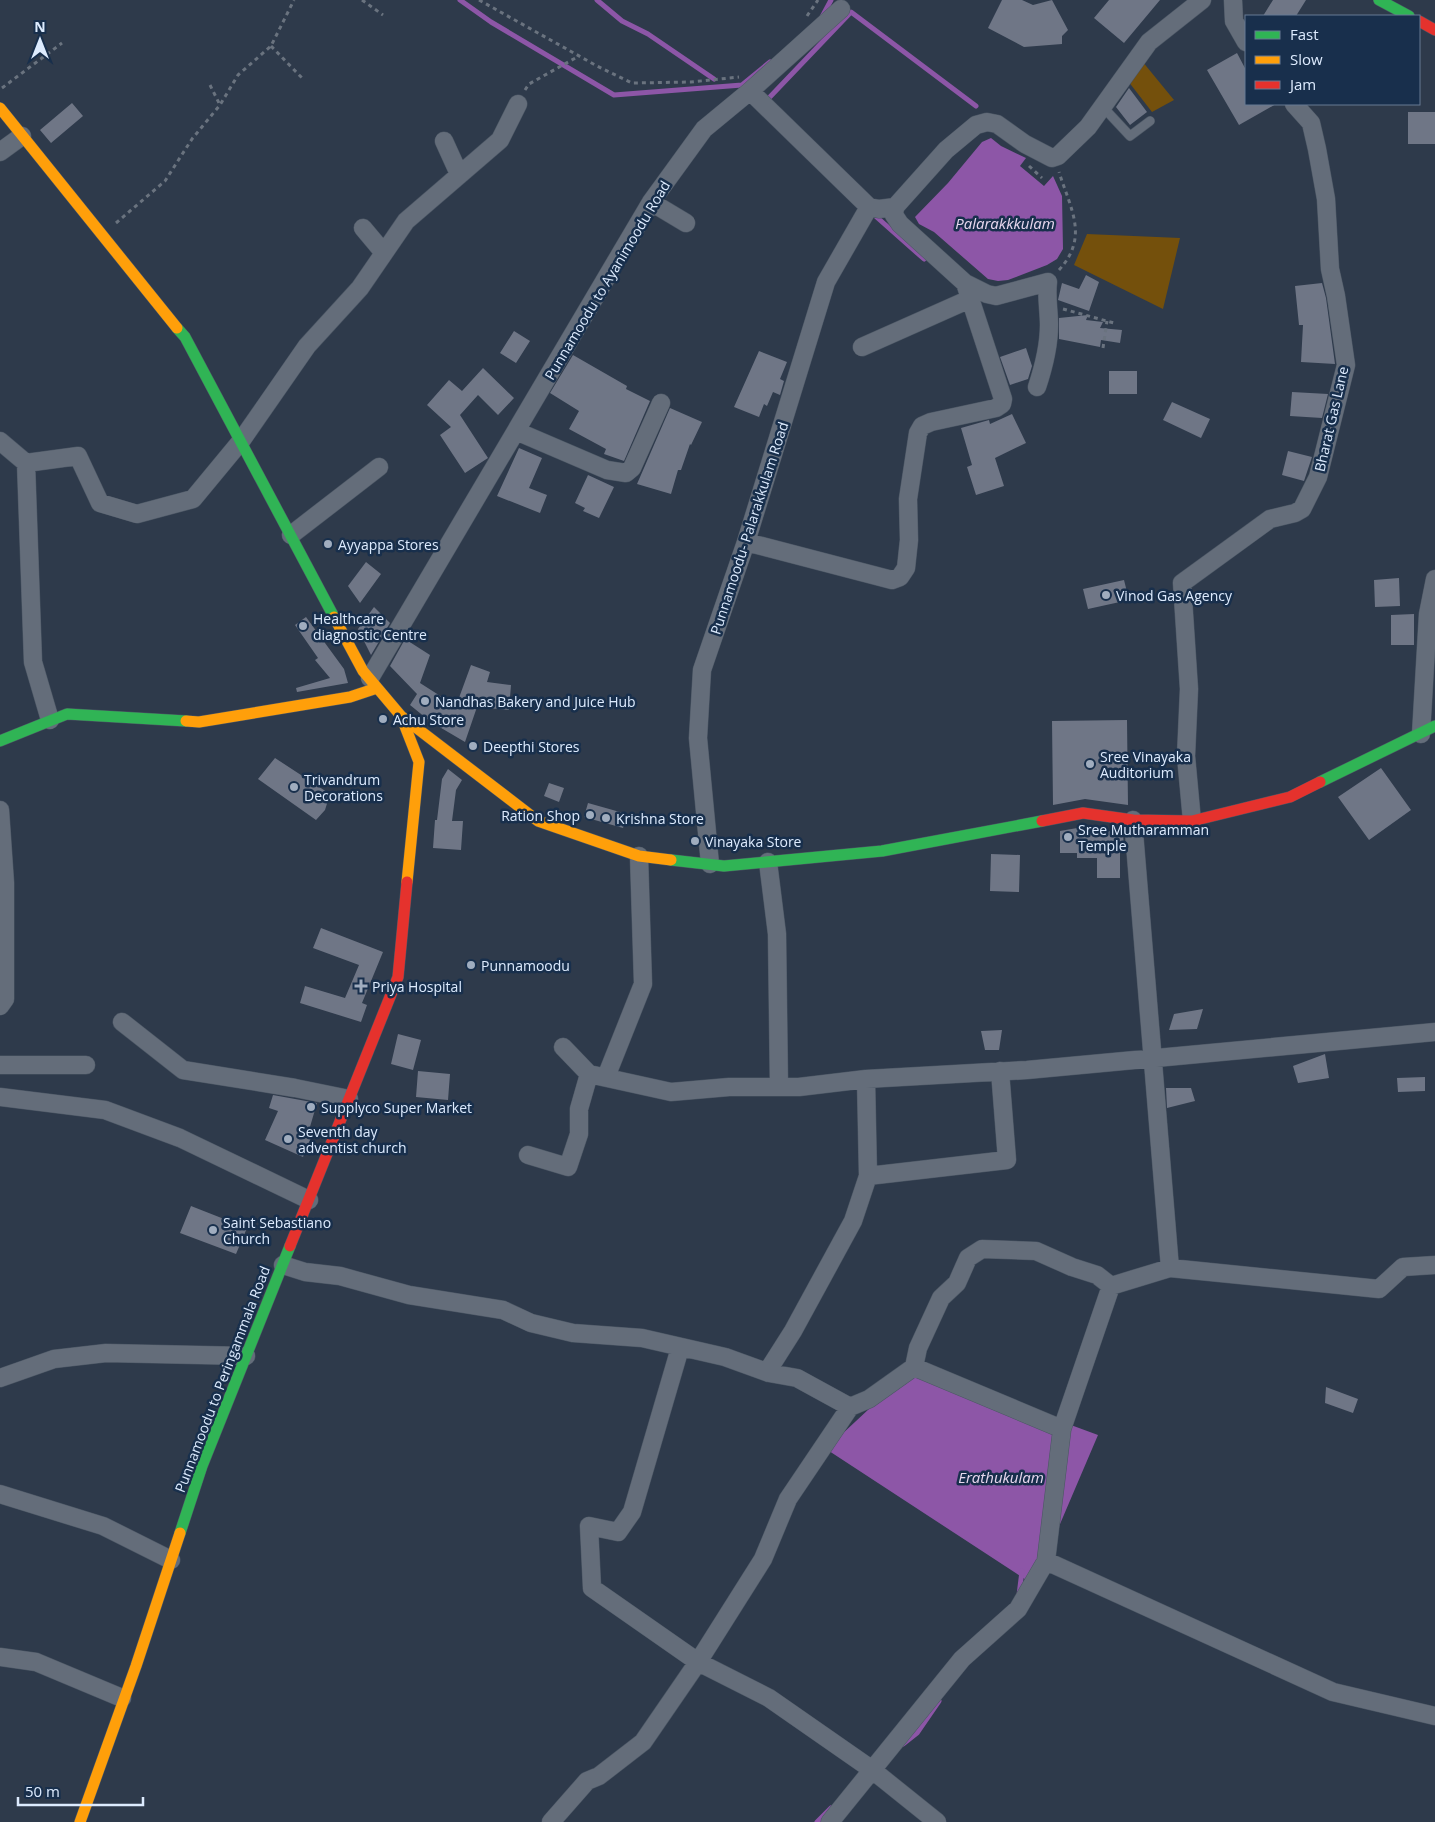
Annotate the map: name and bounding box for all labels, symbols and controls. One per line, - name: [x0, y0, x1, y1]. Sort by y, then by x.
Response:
- north arrow: [15, 15, 65, 65]
- legend: [1245, 15, 1420, 105]
- text: N: [34, 17, 46, 36]
- text: Fast: [1290, 24, 1319, 44]
- text: Slow: [1290, 49, 1323, 69]
- text: Jam: [1288, 74, 1316, 94]
- street label: Punnamoodu to Ayanimoodu Road: [540, 177, 674, 383]
- water label: Palarakkkulam: [955, 213, 1055, 233]
- street label: Bharat Gas Lane: [1310, 364, 1352, 473]
- street label: Punnamoodu- Palarakkulam Road: [706, 419, 792, 637]
- place label: Ayyappa Stores: [338, 535, 439, 554]
- marker: Ayyappa Stores: [322, 538, 334, 550]
- place label: Vinod Gas Agency: [1116, 586, 1233, 605]
- marker: Vinod Gas Agency: [1100, 589, 1112, 601]
- place label: Healthcare diagnostic Centre: [313, 609, 427, 644]
- marker: Healthcare diagnostic Centre: [297, 620, 309, 632]
- place label: Nandhas Bakery and Juice Hub: [435, 692, 636, 711]
- marker: Nandhas Bakery and Juice Hub: [419, 695, 431, 707]
- place label: Achu Store: [393, 710, 464, 729]
- marker: Achu Store: [377, 713, 389, 725]
- place label: Deepthi Stores: [483, 737, 580, 756]
- marker: Deepthi Stores: [467, 740, 479, 752]
- place label: Sree Vinayaka Auditorium: [1100, 747, 1191, 782]
- marker: Sree Vinayaka Auditorium: [1084, 758, 1096, 770]
- place label: Trivandrum Decorations: [304, 770, 383, 805]
- marker: Trivandrum Decorations: [288, 781, 300, 793]
- place label: Ration Shop: [501, 806, 580, 825]
- marker: Ration Shop: [584, 809, 596, 821]
- place label: Krishna Store: [616, 809, 704, 828]
- marker: Krishna Store: [600, 812, 612, 824]
- place label: Sree Mutharamman Temple: [1078, 820, 1209, 855]
- marker: Sree Mutharamman Temple: [1062, 831, 1074, 843]
- place label: Vinayaka Store: [705, 832, 802, 851]
- marker: Vinayaka Store: [689, 835, 701, 847]
- place label: Punnamoodu: [481, 956, 570, 975]
- marker: Punnamoodu: [465, 959, 477, 971]
- place label: Priya Hospital: [372, 977, 462, 996]
- marker: Priya Hospital: [354, 979, 368, 993]
- place label: Supplyco Super Market: [321, 1098, 472, 1117]
- marker: Supplyco Super Market: [305, 1101, 317, 1113]
- place label: Seventh day adventist church: [298, 1122, 407, 1157]
- marker: Seventh day adventist church: [282, 1133, 294, 1145]
- place label: Saint Sebastiano Church: [223, 1213, 331, 1248]
- marker: Saint Sebastiano Church: [207, 1224, 219, 1236]
- street label: Punnamoodu to Peringammala Road: [170, 1263, 274, 1495]
- water label: Erathukulam: [958, 1467, 1044, 1487]
- scale bar: [18, 1774, 142, 1806]
- text: 50 m: [25, 1781, 60, 1801]

